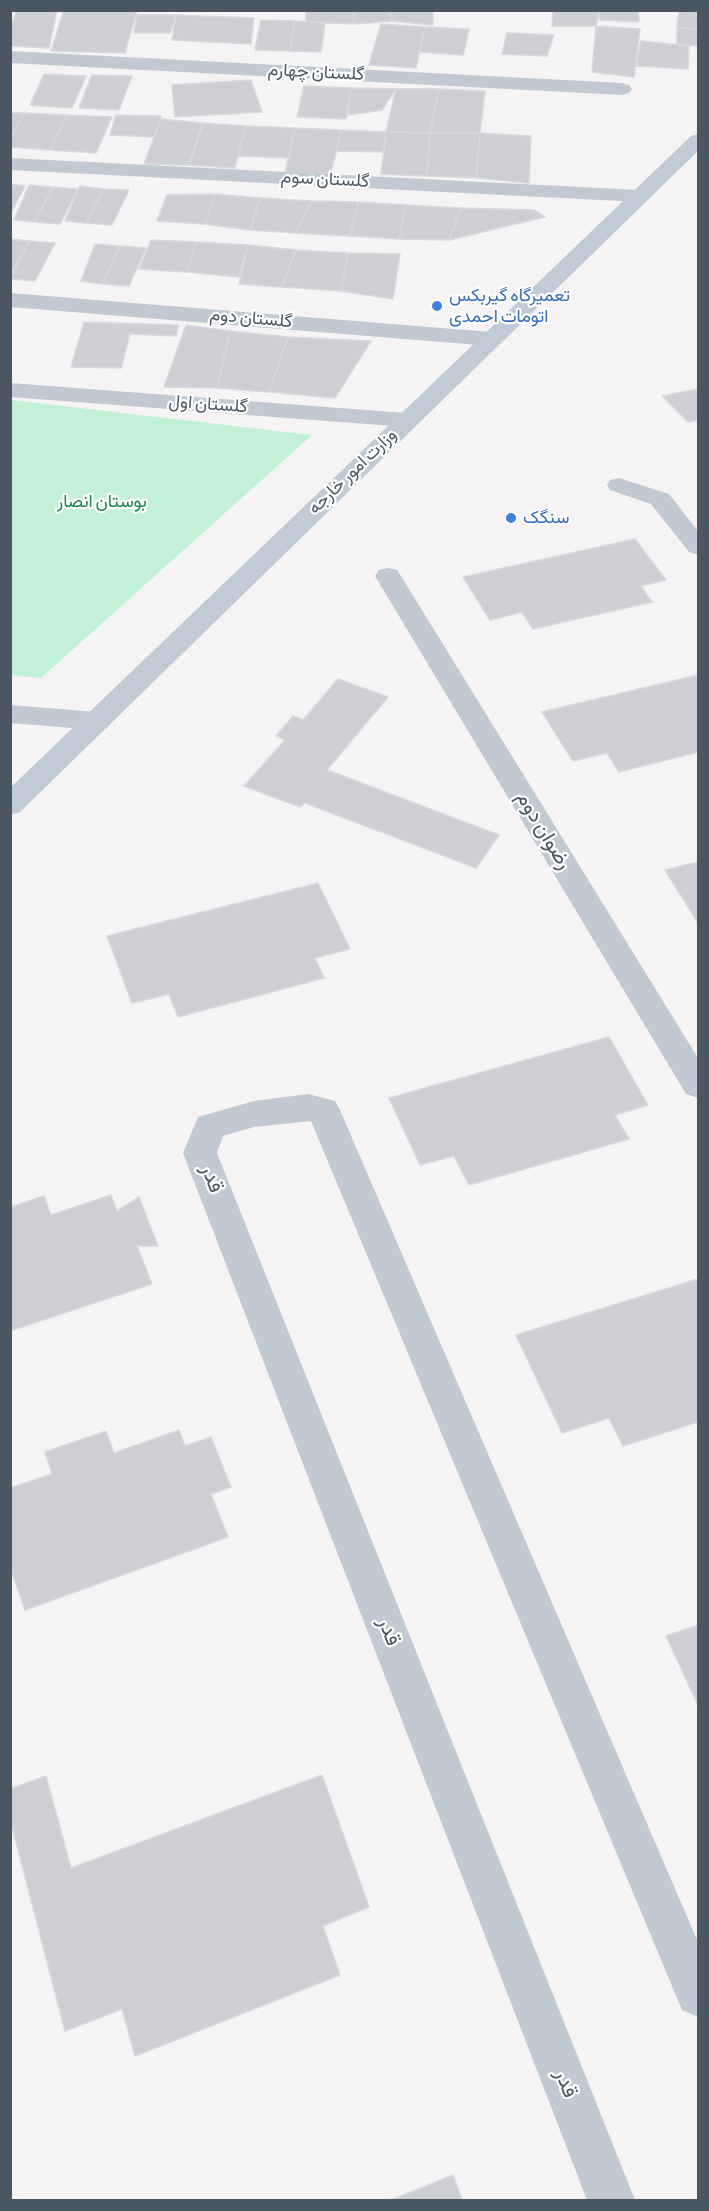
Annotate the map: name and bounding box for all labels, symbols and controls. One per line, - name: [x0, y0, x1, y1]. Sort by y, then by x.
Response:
- street label: گلستان چهارم: [267, 60, 365, 86]
- street label: گلستان سوم: [280, 167, 370, 193]
- place label: تعمیرگاه گیربکس اتومات احمدی: [449, 285, 570, 328]
- marker: تعمیرگاه گیربکس اتومات احمدی: [430, 299, 444, 313]
- street label: گلستان دوم: [209, 305, 293, 333]
- street label: گلستان اول: [168, 391, 248, 419]
- street label: وزارت امور خارجه: [304, 425, 402, 519]
- park label: بوستان انصار: [57, 491, 147, 513]
- place label: سنگک: [523, 507, 569, 529]
- marker: سنگک: [504, 511, 518, 525]
- street label: رضوان دوم: [510, 787, 576, 875]
- street label: قدر: [194, 1161, 228, 1197]
- street label: قدر: [371, 1614, 405, 1650]
- street label: قدر: [548, 2066, 582, 2102]

